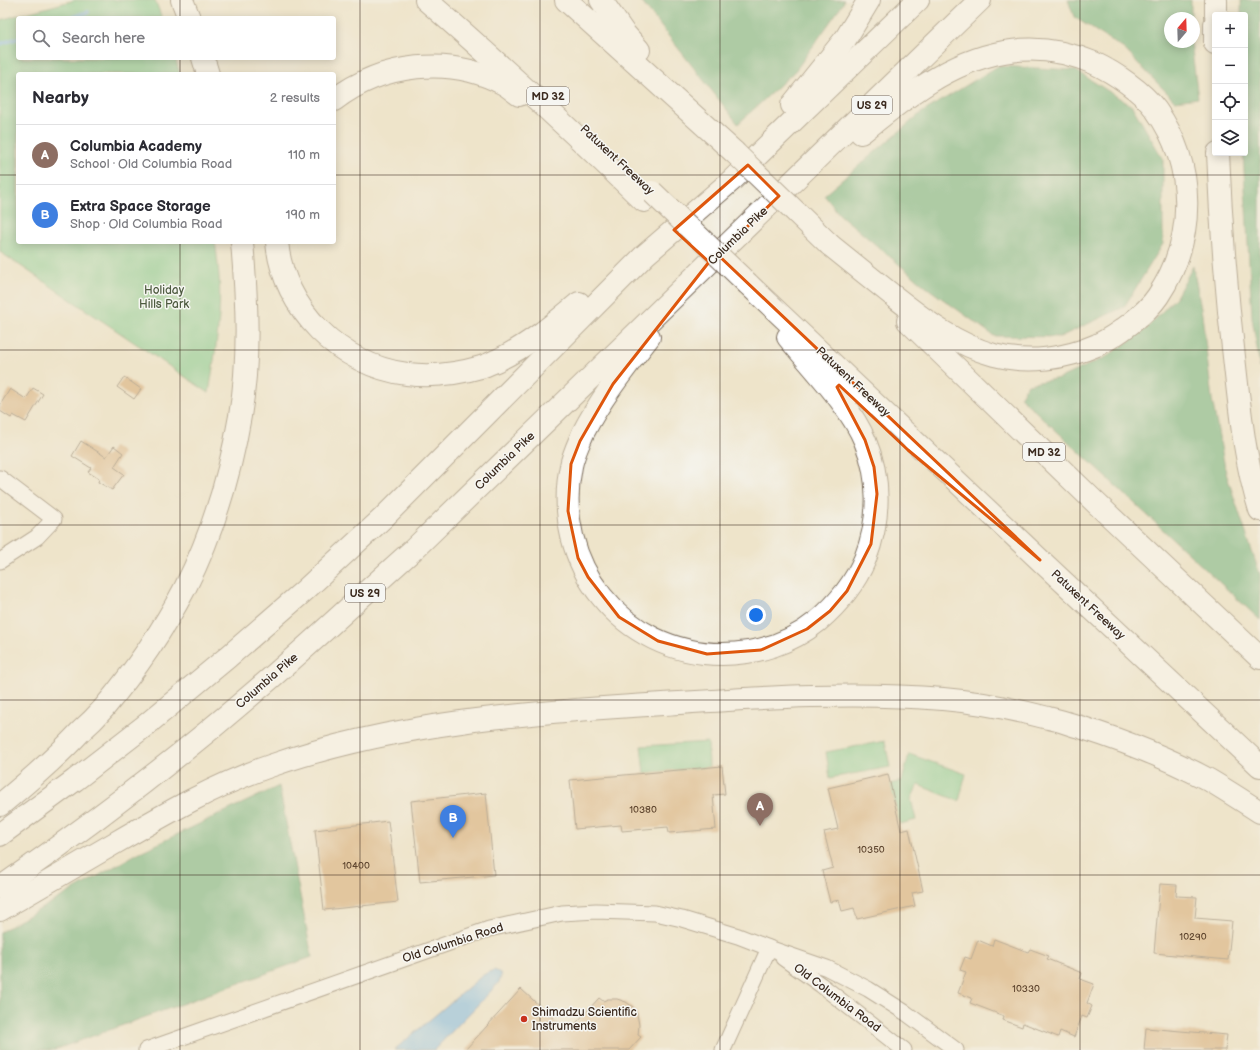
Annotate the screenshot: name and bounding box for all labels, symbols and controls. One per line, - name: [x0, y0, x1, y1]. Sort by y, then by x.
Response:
- north arrow: [1164, 12, 1200, 48]
- map controls: [1212, 12, 1248, 156]
- button: +: [1212, 12, 1248, 48]
- search box: [16, 16, 336, 60]
- icon: search: [30, 27, 52, 49]
- text: Search here: [62, 29, 145, 48]
- button: −: [1212, 48, 1248, 84]
- button: locate: [1212, 84, 1248, 120]
- road number: MD 32: [527, 87, 569, 105]
- text: Nearby: [32, 88, 89, 108]
- text: 2 results: [270, 90, 320, 106]
- road number: US 29: [852, 96, 892, 114]
- button: layers: [1212, 120, 1248, 156]
- street label: Patuxent Freeway: [577, 122, 658, 199]
- text: Columbia Academy: [70, 137, 202, 156]
- text: A: [41, 147, 49, 163]
- text: 110 m: [288, 147, 320, 163]
- text: School · Old Columbia Road: [70, 156, 232, 172]
- text: Extra Space Storage: [70, 197, 211, 216]
- street label: Columbia Pike: [705, 204, 771, 268]
- text: B: [40, 207, 50, 223]
- text: 190 m: [286, 207, 320, 223]
- text: Shop · Old Columbia Road: [70, 216, 222, 232]
- park label: Holiday Hills Park: [139, 283, 189, 312]
- street label: Patuxent Freeway: [813, 344, 894, 421]
- street label: Columbia Pike: [472, 429, 538, 493]
- road number: MD 32: [1023, 443, 1065, 461]
- street label: Patuxent Freeway: [1048, 567, 1129, 644]
- road number: US 29: [345, 584, 385, 602]
- your location: [746, 605, 766, 625]
- street label: Columbia Pike: [233, 650, 301, 712]
- pin: A: [747, 793, 773, 826]
- house number: 10380: [629, 804, 657, 816]
- pin: B: [440, 805, 466, 838]
- house number: 10350: [857, 844, 885, 856]
- house number: 10400: [342, 860, 370, 872]
- street label: Old Columbia Road: [401, 920, 505, 966]
- house number: 10290: [1179, 931, 1207, 943]
- street label: Old Columbia Road: [790, 960, 884, 1036]
- house number: 10330: [1012, 983, 1040, 995]
- place label: Shimadzu Scientific Instruments: [532, 1005, 637, 1034]
- marker: Shimadzu Scientific Instruments: [519, 1014, 529, 1024]

